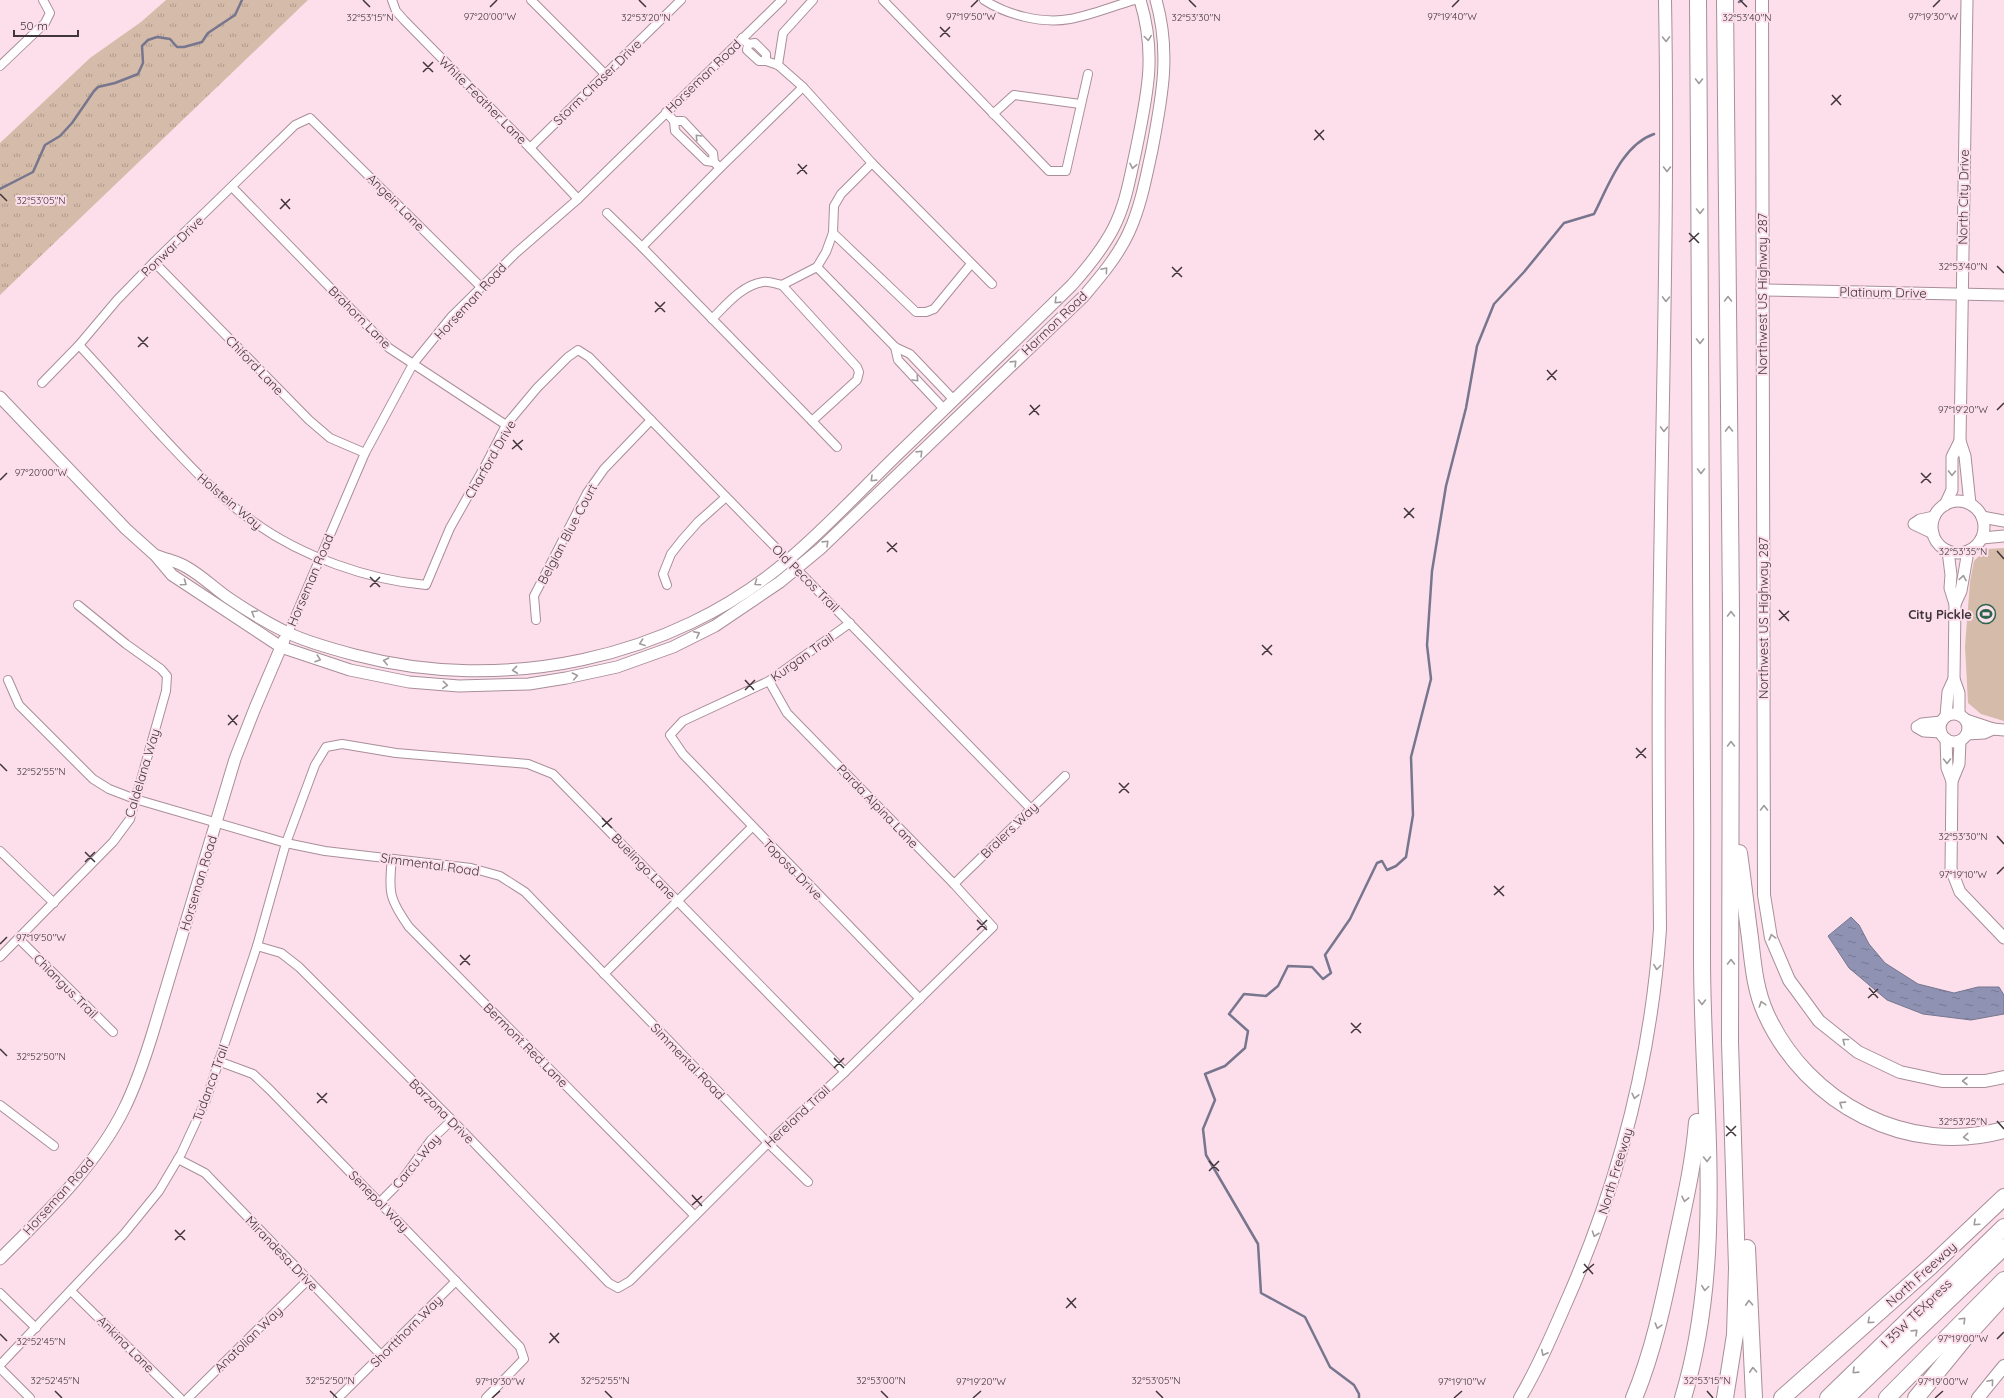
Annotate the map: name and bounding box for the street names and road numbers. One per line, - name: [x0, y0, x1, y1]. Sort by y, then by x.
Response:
- street label: Storm Chaser Drive: [549, 36, 645, 128]
- street label: Horseman Road: [662, 36, 744, 116]
- street label: White Feather Lane: [436, 53, 530, 147]
- street label: North City Drive: [1954, 149, 1972, 245]
- street label: Angein Lane: [364, 170, 428, 234]
- street label: Ponwar Drive: [137, 212, 207, 280]
- street label: Northwest US Highway 287: [1754, 213, 1770, 375]
- street label: Horseman Road: [430, 259, 510, 343]
- street label: Brahorn Lane: [325, 282, 395, 352]
- street label: Platinum Drive: [1839, 283, 1927, 301]
- street label: Harmon Road: [1018, 288, 1090, 358]
- street label: Chiford Lane: [223, 332, 287, 398]
- street label: Charford Drive: [461, 417, 519, 501]
- street label: Holstein Way: [194, 469, 266, 533]
- street label: Belgian Blue Court: [534, 481, 600, 587]
- street label: Horseman Road: [283, 531, 337, 629]
- street label: Northwest US Highway 287: [1755, 537, 1771, 699]
- street label: Old Pecos Trail: [769, 541, 843, 615]
- street label: Kurgan Trail: [767, 629, 837, 685]
- street label: Caldelana Way: [121, 727, 163, 819]
- street label: Parda Alpina Lane: [834, 761, 922, 851]
- street label: Bralers Way: [977, 799, 1041, 861]
- street label: Buelingo Lane: [609, 830, 679, 902]
- street label: Horseman Road: [176, 833, 220, 933]
- street label: Toposa Drive: [760, 835, 826, 903]
- street label: Simmental Road: [379, 849, 481, 879]
- street label: Chiangus Trail: [30, 950, 102, 1022]
- street label: Bermont Red Lane: [480, 999, 572, 1091]
- street label: Simmental Road: [648, 1020, 728, 1102]
- street label: Tudanca Trail: [189, 1042, 231, 1124]
- street label: Barzona Drive: [406, 1075, 478, 1147]
- street label: Hereland Trail: [761, 1081, 833, 1151]
- street label: North Freeway: [1594, 1126, 1636, 1216]
- street label: Carcu Way: [389, 1130, 443, 1192]
- street label: Horseman Road: [19, 1154, 97, 1238]
- street label: Senepol Way: [346, 1167, 412, 1235]
- street label: Mirandesa Drive: [242, 1212, 322, 1294]
- street label: North Freeway: [1882, 1238, 1960, 1310]
- street label: I 35W TEXpress: [1877, 1275, 1955, 1351]
- street label: Shortthorn Way: [367, 1292, 445, 1370]
- street label: Anatolian Way: [211, 1303, 285, 1375]
- street label: Ankina Lane: [94, 1312, 158, 1376]

